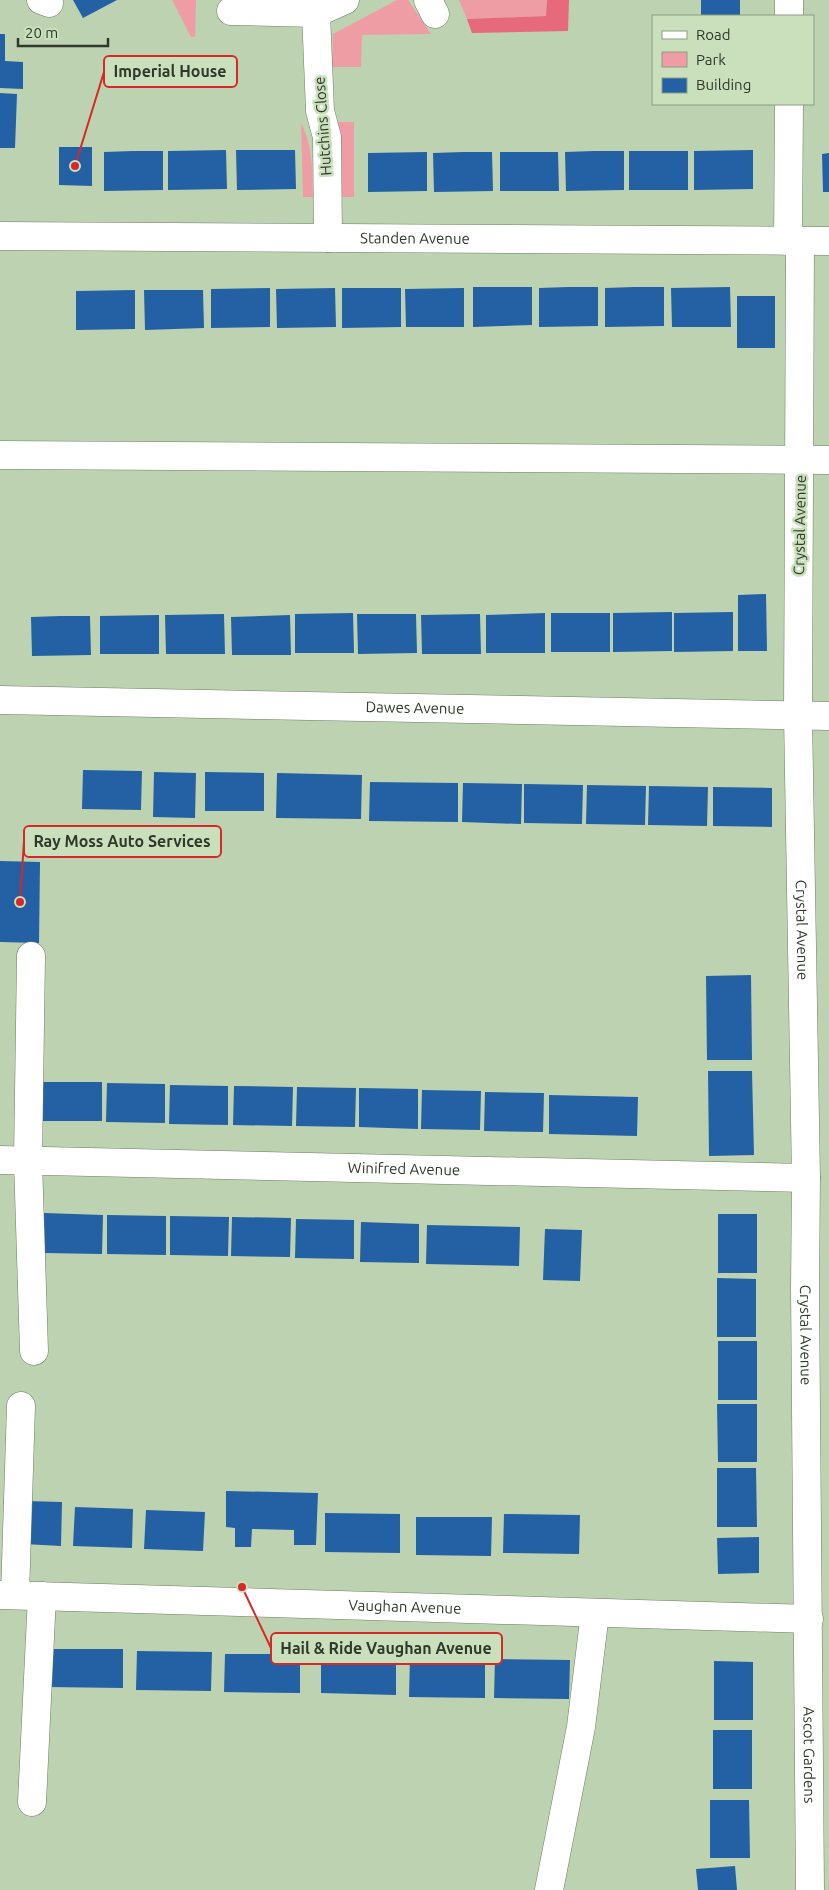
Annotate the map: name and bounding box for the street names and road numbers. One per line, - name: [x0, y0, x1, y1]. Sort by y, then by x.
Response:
- street label: Hutchins Close: [311, 76, 334, 176]
- street label: Standen Avenue: [360, 229, 470, 247]
- street label: Crystal Avenue: [790, 475, 809, 575]
- street label: Dawes Avenue: [365, 698, 464, 717]
- street label: Crystal Avenue: [793, 880, 812, 980]
- street label: Winifred Avenue: [347, 1159, 460, 1178]
- street label: Crystal Avenue: [797, 1285, 815, 1385]
- street label: Vaughan Avenue: [348, 1596, 462, 1617]
- street label: Ascot Gardens: [800, 1706, 818, 1803]

